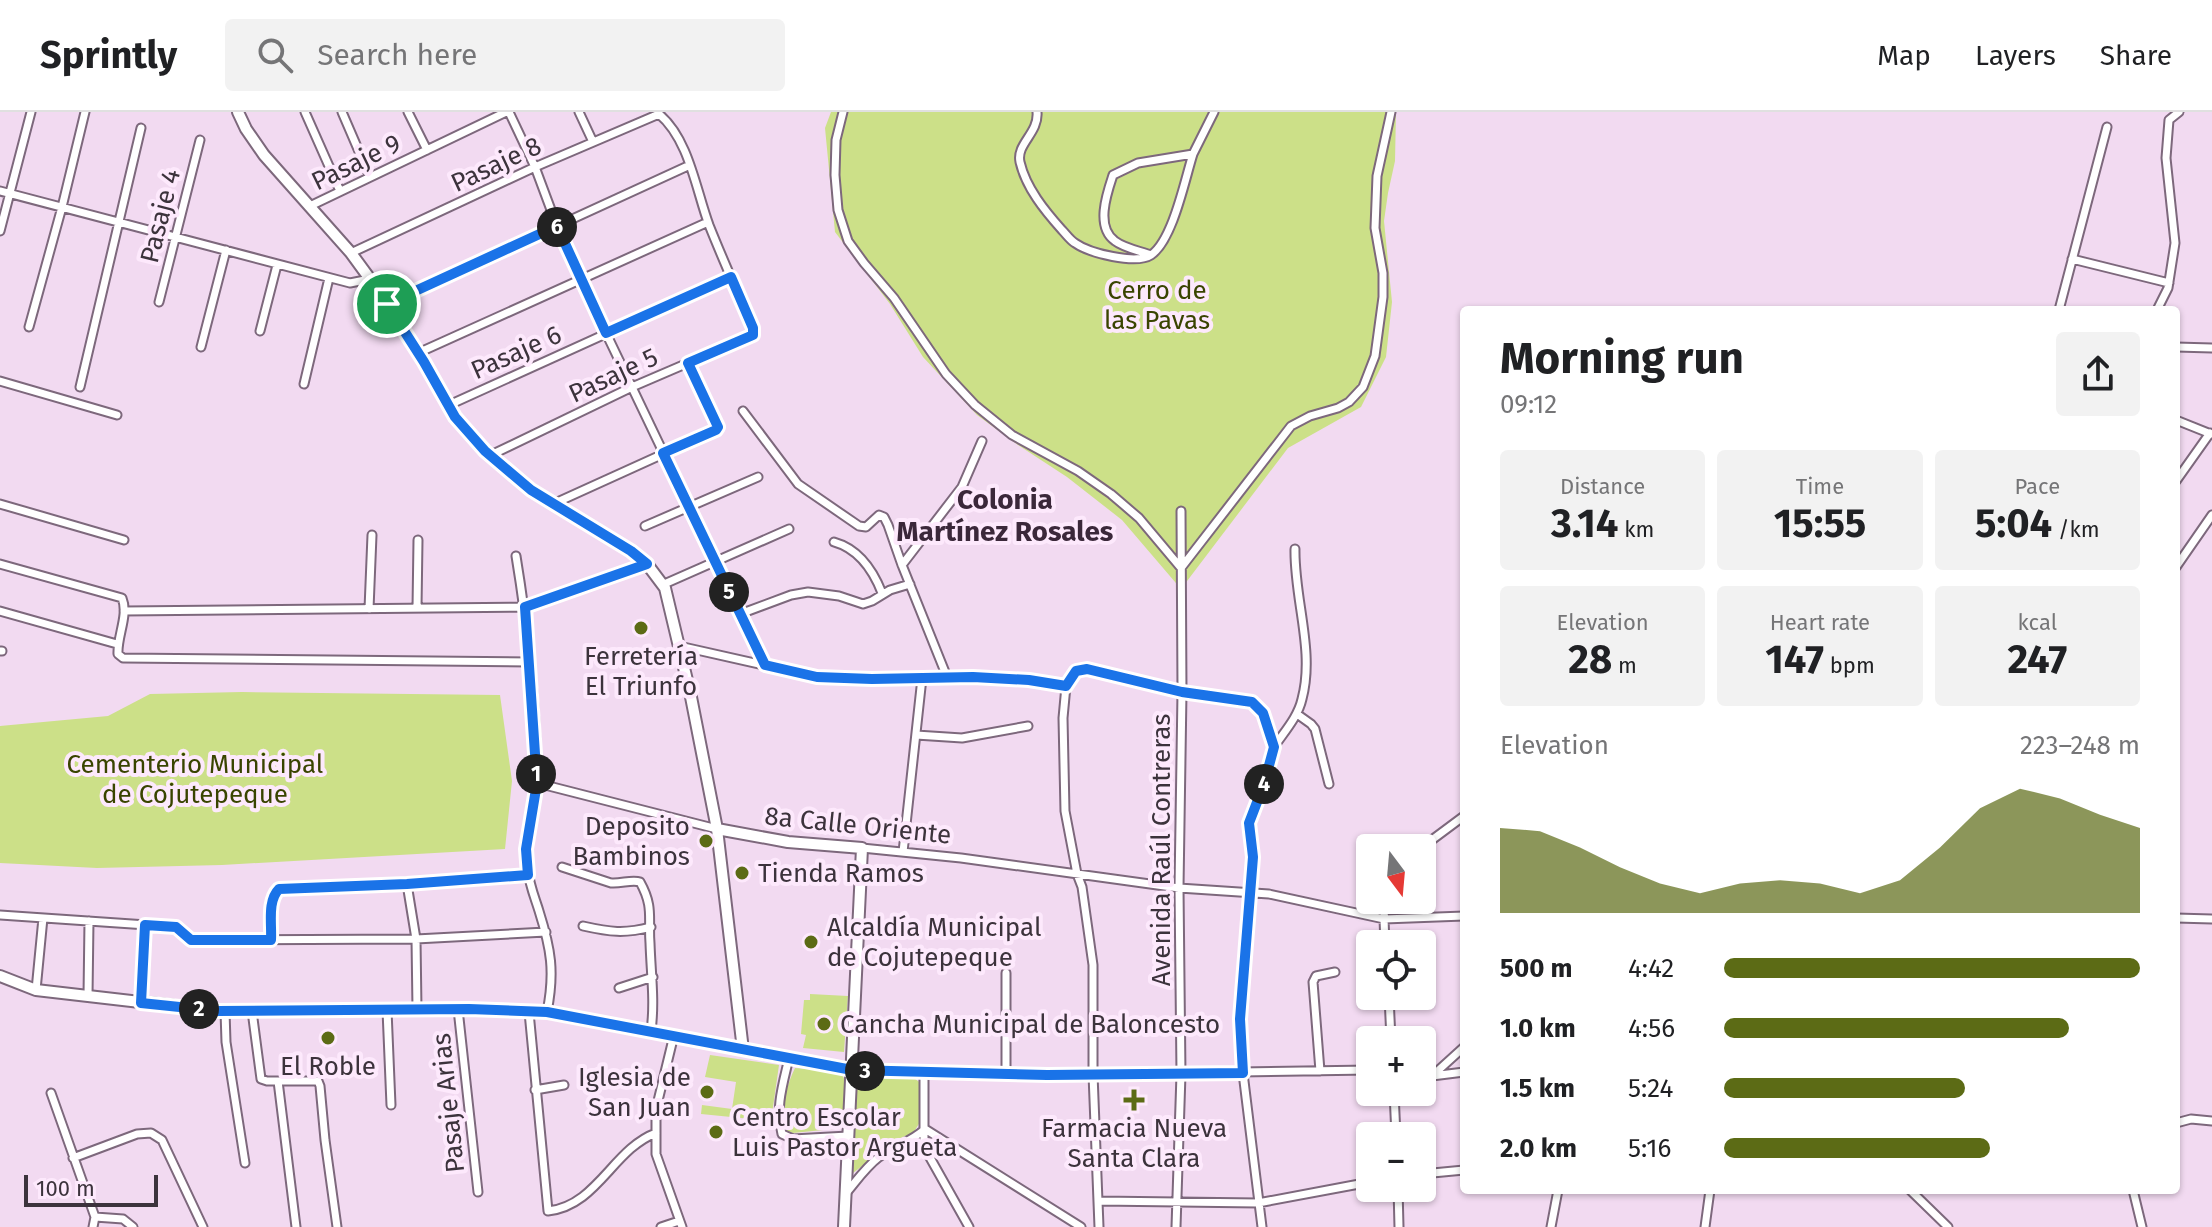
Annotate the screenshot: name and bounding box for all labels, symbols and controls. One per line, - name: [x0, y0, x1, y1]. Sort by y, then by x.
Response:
- search box: [225, 19, 785, 91]
- text: Sprintly: [40, 32, 177, 78]
- icon: search: [253, 33, 297, 77]
- text: Search here: [317, 37, 477, 73]
- text: Map: [1877, 39, 1931, 72]
- text: Layers: [1975, 39, 2056, 72]
- text: Share: [2100, 39, 2172, 72]
- street label: Pasaje 9: [307, 128, 406, 197]
- street label: Pasaje 8: [446, 130, 546, 199]
- street label: Pasaje 4: [134, 166, 187, 266]
- pin: 6: [537, 207, 577, 247]
- text: 6: [551, 213, 563, 240]
- pin: [353, 270, 421, 338]
- park label: Cerro de las Pavas: [1104, 275, 1210, 336]
- icon: arrive: [365, 282, 409, 326]
- street label: Pasaje 6: [466, 319, 566, 386]
- text: Morning run: [1500, 332, 1744, 385]
- button: share: [2056, 332, 2140, 416]
- street label: Pasaje 5: [564, 341, 663, 410]
- text: 09:12: [1500, 389, 1557, 420]
- text: Distance: [1560, 473, 1645, 500]
- text: Time: [1796, 473, 1844, 500]
- text: Pace: [2015, 473, 2060, 500]
- district label: Colonia Martínez Rosales: [897, 483, 1113, 548]
- text: 3.14: [1551, 500, 1618, 548]
- text: 15:55: [1774, 500, 1866, 548]
- text: 5:04: [1975, 500, 2052, 548]
- text: km: [1618, 516, 1654, 543]
- text: /km: [2052, 516, 2100, 543]
- pin: 5: [709, 572, 749, 612]
- text: 5: [723, 578, 735, 605]
- text: Elevation: [1557, 609, 1649, 636]
- text: Heart rate: [1770, 609, 1870, 636]
- text: kcal: [2018, 609, 2057, 636]
- marker: Ferretería El Triunfo: [632, 619, 650, 637]
- text: 28: [1568, 636, 1612, 684]
- text: 147: [1765, 636, 1824, 684]
- text: 247: [2007, 636, 2067, 684]
- place label: Ferretería El Triunfo: [584, 641, 698, 702]
- text: m: [1612, 652, 1637, 679]
- text: bpm: [1824, 652, 1875, 679]
- street label: Avenida Raúl Contreras: [1146, 714, 1177, 986]
- text: Elevation: [1500, 730, 1609, 761]
- text: 223–248 m: [2020, 730, 2140, 761]
- park label: Cementerio Municipal de Cojutepeque: [67, 749, 324, 810]
- pin: 1: [516, 754, 556, 794]
- text: 1: [531, 760, 541, 787]
- pin: 4: [1244, 764, 1284, 804]
- text: 4: [1258, 770, 1270, 797]
- street label: 8a Calle Oriente: [763, 800, 953, 851]
- place label: Deposito Bambinos: [572, 811, 690, 872]
- marker: Deposito Bambinos: [697, 832, 715, 850]
- north arrow: [1356, 834, 1436, 914]
- map controls: [1356, 834, 1436, 1202]
- place label: Tienda Ramos: [758, 858, 924, 889]
- marker: Tienda Ramos: [733, 864, 751, 882]
- place label: Alcaldía Municipal de Cojutepeque: [827, 912, 1042, 973]
- button: locate: [1356, 930, 1436, 1010]
- marker: Alcaldía Municipal de Cojutepeque: [802, 933, 820, 951]
- text: 500 m: [1500, 953, 1573, 984]
- text: 4:42: [1628, 953, 1674, 984]
- pin: 2: [179, 989, 219, 1029]
- text: 2: [193, 995, 205, 1022]
- place label: Cancha Municipal de Baloncesto: [840, 1009, 1220, 1040]
- text: 1.0 km: [1500, 1013, 1576, 1044]
- text: 4:56: [1628, 1013, 1675, 1044]
- marker: Cancha Municipal de Baloncesto: [815, 1015, 833, 1033]
- button: +: [1356, 1026, 1436, 1106]
- marker: El Roble: [319, 1029, 337, 1047]
- street label: Pasaje Arias: [426, 1032, 471, 1174]
- place label: El Roble: [280, 1051, 376, 1082]
- pin: 3: [845, 1051, 885, 1091]
- text: 3: [859, 1057, 871, 1084]
- place label: Iglesia de San Juan: [578, 1062, 691, 1123]
- text: 1.5 km: [1500, 1073, 1575, 1104]
- text: 5:24: [1628, 1073, 1673, 1104]
- marker: Iglesia de San Juan: [698, 1083, 716, 1101]
- marker: Farmacia Nueva Santa Clara: [1125, 1091, 1143, 1109]
- place label: Centro Escolar Luis Pastor Argueta: [732, 1102, 957, 1163]
- place label: Farmacia Nueva Santa Clara: [1041, 1113, 1227, 1174]
- button: −: [1356, 1122, 1436, 1202]
- marker: Centro Escolar Luis Pastor Argueta: [707, 1123, 725, 1141]
- text: 2.0 km: [1500, 1133, 1577, 1164]
- text: 5:16: [1628, 1133, 1671, 1164]
- scale bar: [24, 1171, 158, 1207]
- text: 100 m: [36, 1175, 95, 1202]

